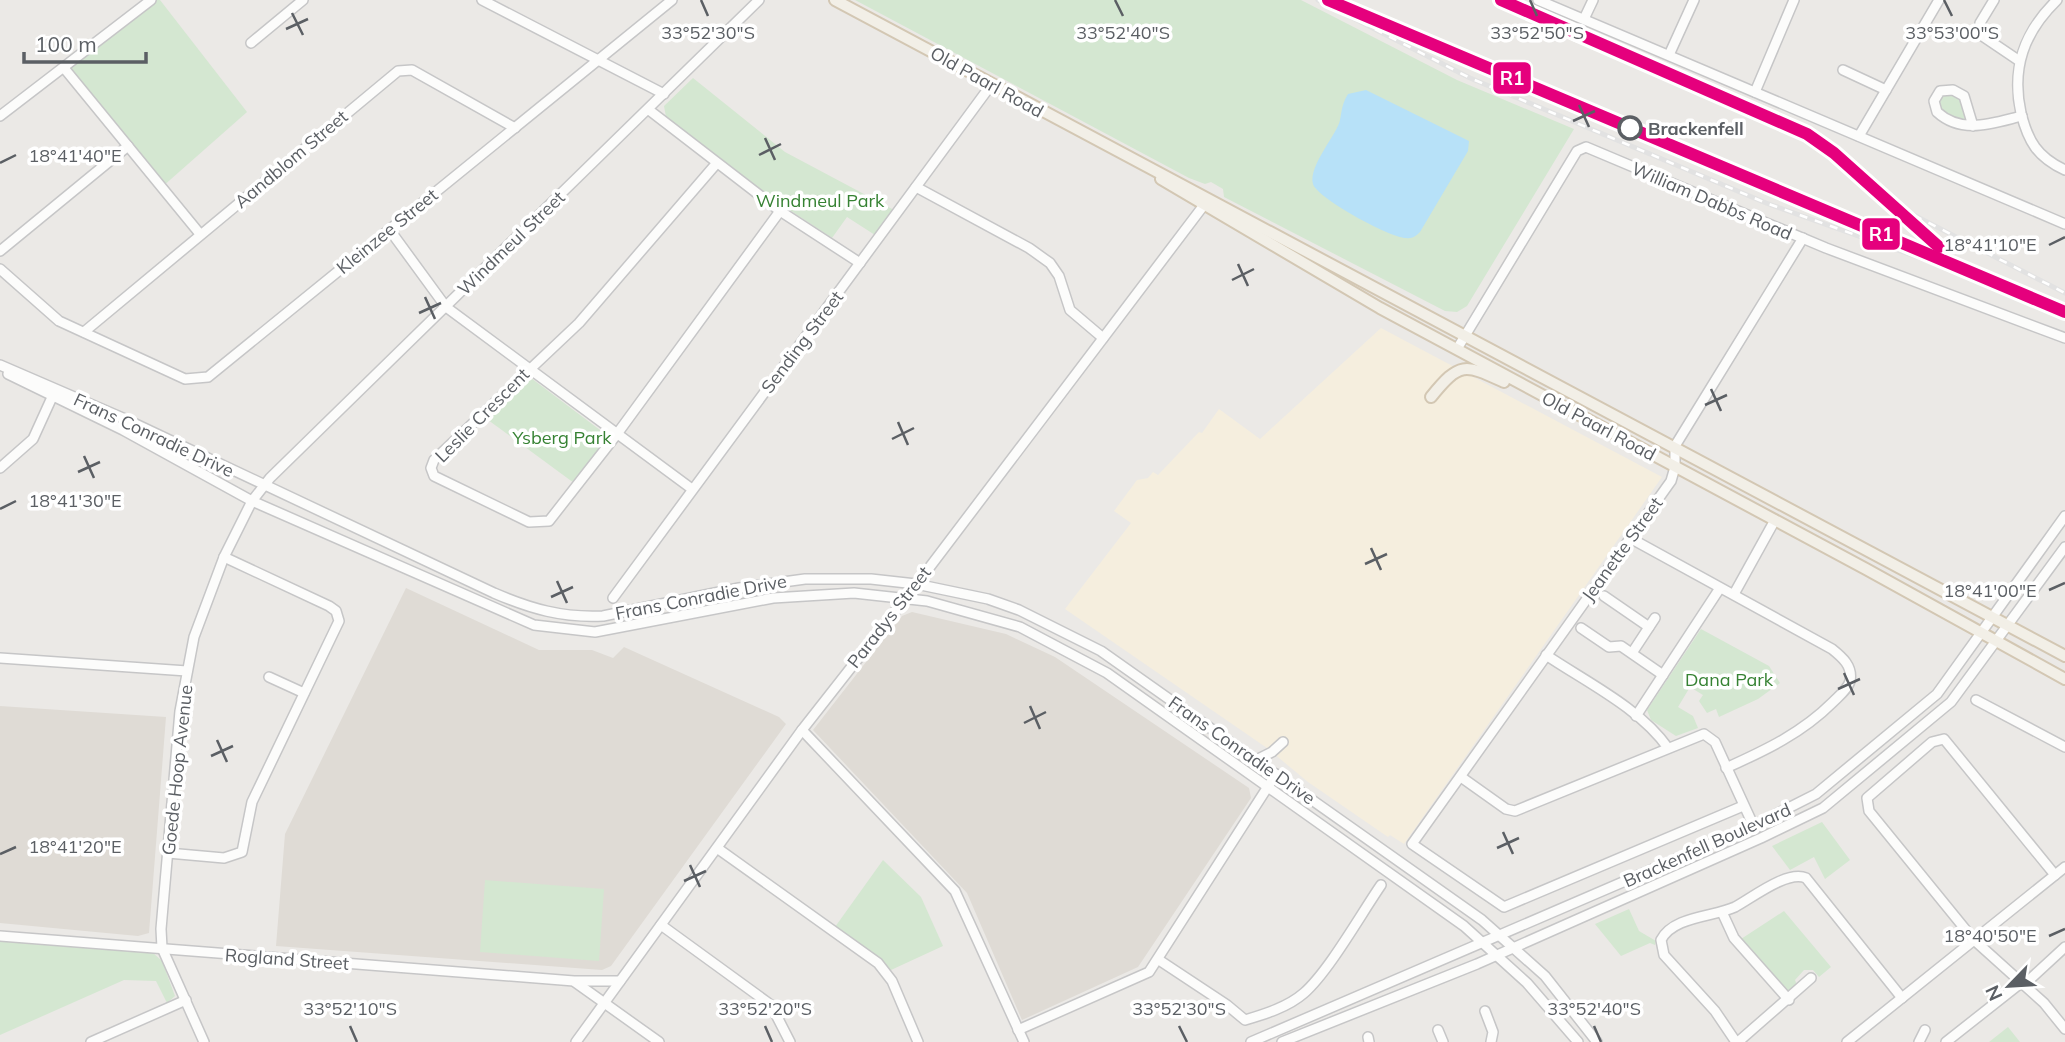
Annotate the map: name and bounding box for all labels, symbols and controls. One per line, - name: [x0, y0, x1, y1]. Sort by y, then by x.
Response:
- scale bar: [24, 21, 147, 65]
- text: 33°52'30"S: [661, 21, 755, 44]
- text: 33°52'40"S: [1076, 21, 1170, 44]
- text: 33°52'50"S: [1490, 21, 1584, 44]
- text: 33°53'00"S: [1905, 21, 1999, 44]
- text: 100 m: [35, 31, 97, 57]
- street label: Old Paarl Road: [926, 41, 1048, 123]
- line badge: R1: [1492, 61, 1532, 95]
- text: R1: [1500, 66, 1524, 90]
- street label: Aandblom Street: [230, 105, 352, 213]
- marker: Brackenfell: [1618, 116, 1642, 140]
- place label: Brackenfell: [1648, 117, 1744, 140]
- text: 18°41'40"E: [28, 144, 122, 167]
- street label: William Dabbs Road: [1628, 157, 1796, 245]
- street label: Kleinzee Street: [332, 183, 442, 279]
- street label: Windmeul Street: [453, 186, 569, 300]
- park label: Windmeul Park: [756, 189, 885, 212]
- line badge: R1: [1861, 217, 1901, 251]
- text: R1: [1869, 222, 1893, 246]
- text: 18°41'10"E: [1943, 233, 2037, 256]
- street label: Sending Street: [756, 286, 848, 398]
- street label: Leslie Crescent: [430, 363, 534, 467]
- street label: Old Paarl Road: [1538, 386, 1660, 466]
- street label: Frans Conradie Drive: [70, 388, 238, 482]
- park label: Ysberg Park: [512, 426, 612, 449]
- text: 18°41'30"E: [28, 489, 122, 512]
- street label: Jeanette Street: [1576, 492, 1668, 606]
- street label: Paradys Street: [842, 561, 936, 673]
- street label: Frans Conradie Drive: [613, 569, 789, 625]
- text: 18°41'00"E: [1943, 579, 2037, 602]
- park label: Dana Park: [1685, 668, 1774, 691]
- street label: Goede Hoop Avenue: [157, 684, 197, 856]
- street label: Frans Conradie Drive: [1164, 691, 1320, 809]
- street label: Brackenfell Boulevard: [1620, 798, 1794, 892]
- text: 18°41'20"E: [28, 835, 122, 858]
- text: 18°40'50"E: [1943, 924, 2037, 947]
- street label: Rogland Street: [224, 943, 350, 975]
- north arrow: [1974, 951, 2044, 1021]
- text: N: [1980, 982, 2008, 1005]
- text: 33°52'10"S: [303, 997, 397, 1020]
- text: 33°52'20"S: [718, 997, 812, 1020]
- text: 33°52'30"S: [1132, 997, 1226, 1020]
- text: 33°52'40"S: [1547, 997, 1641, 1020]

